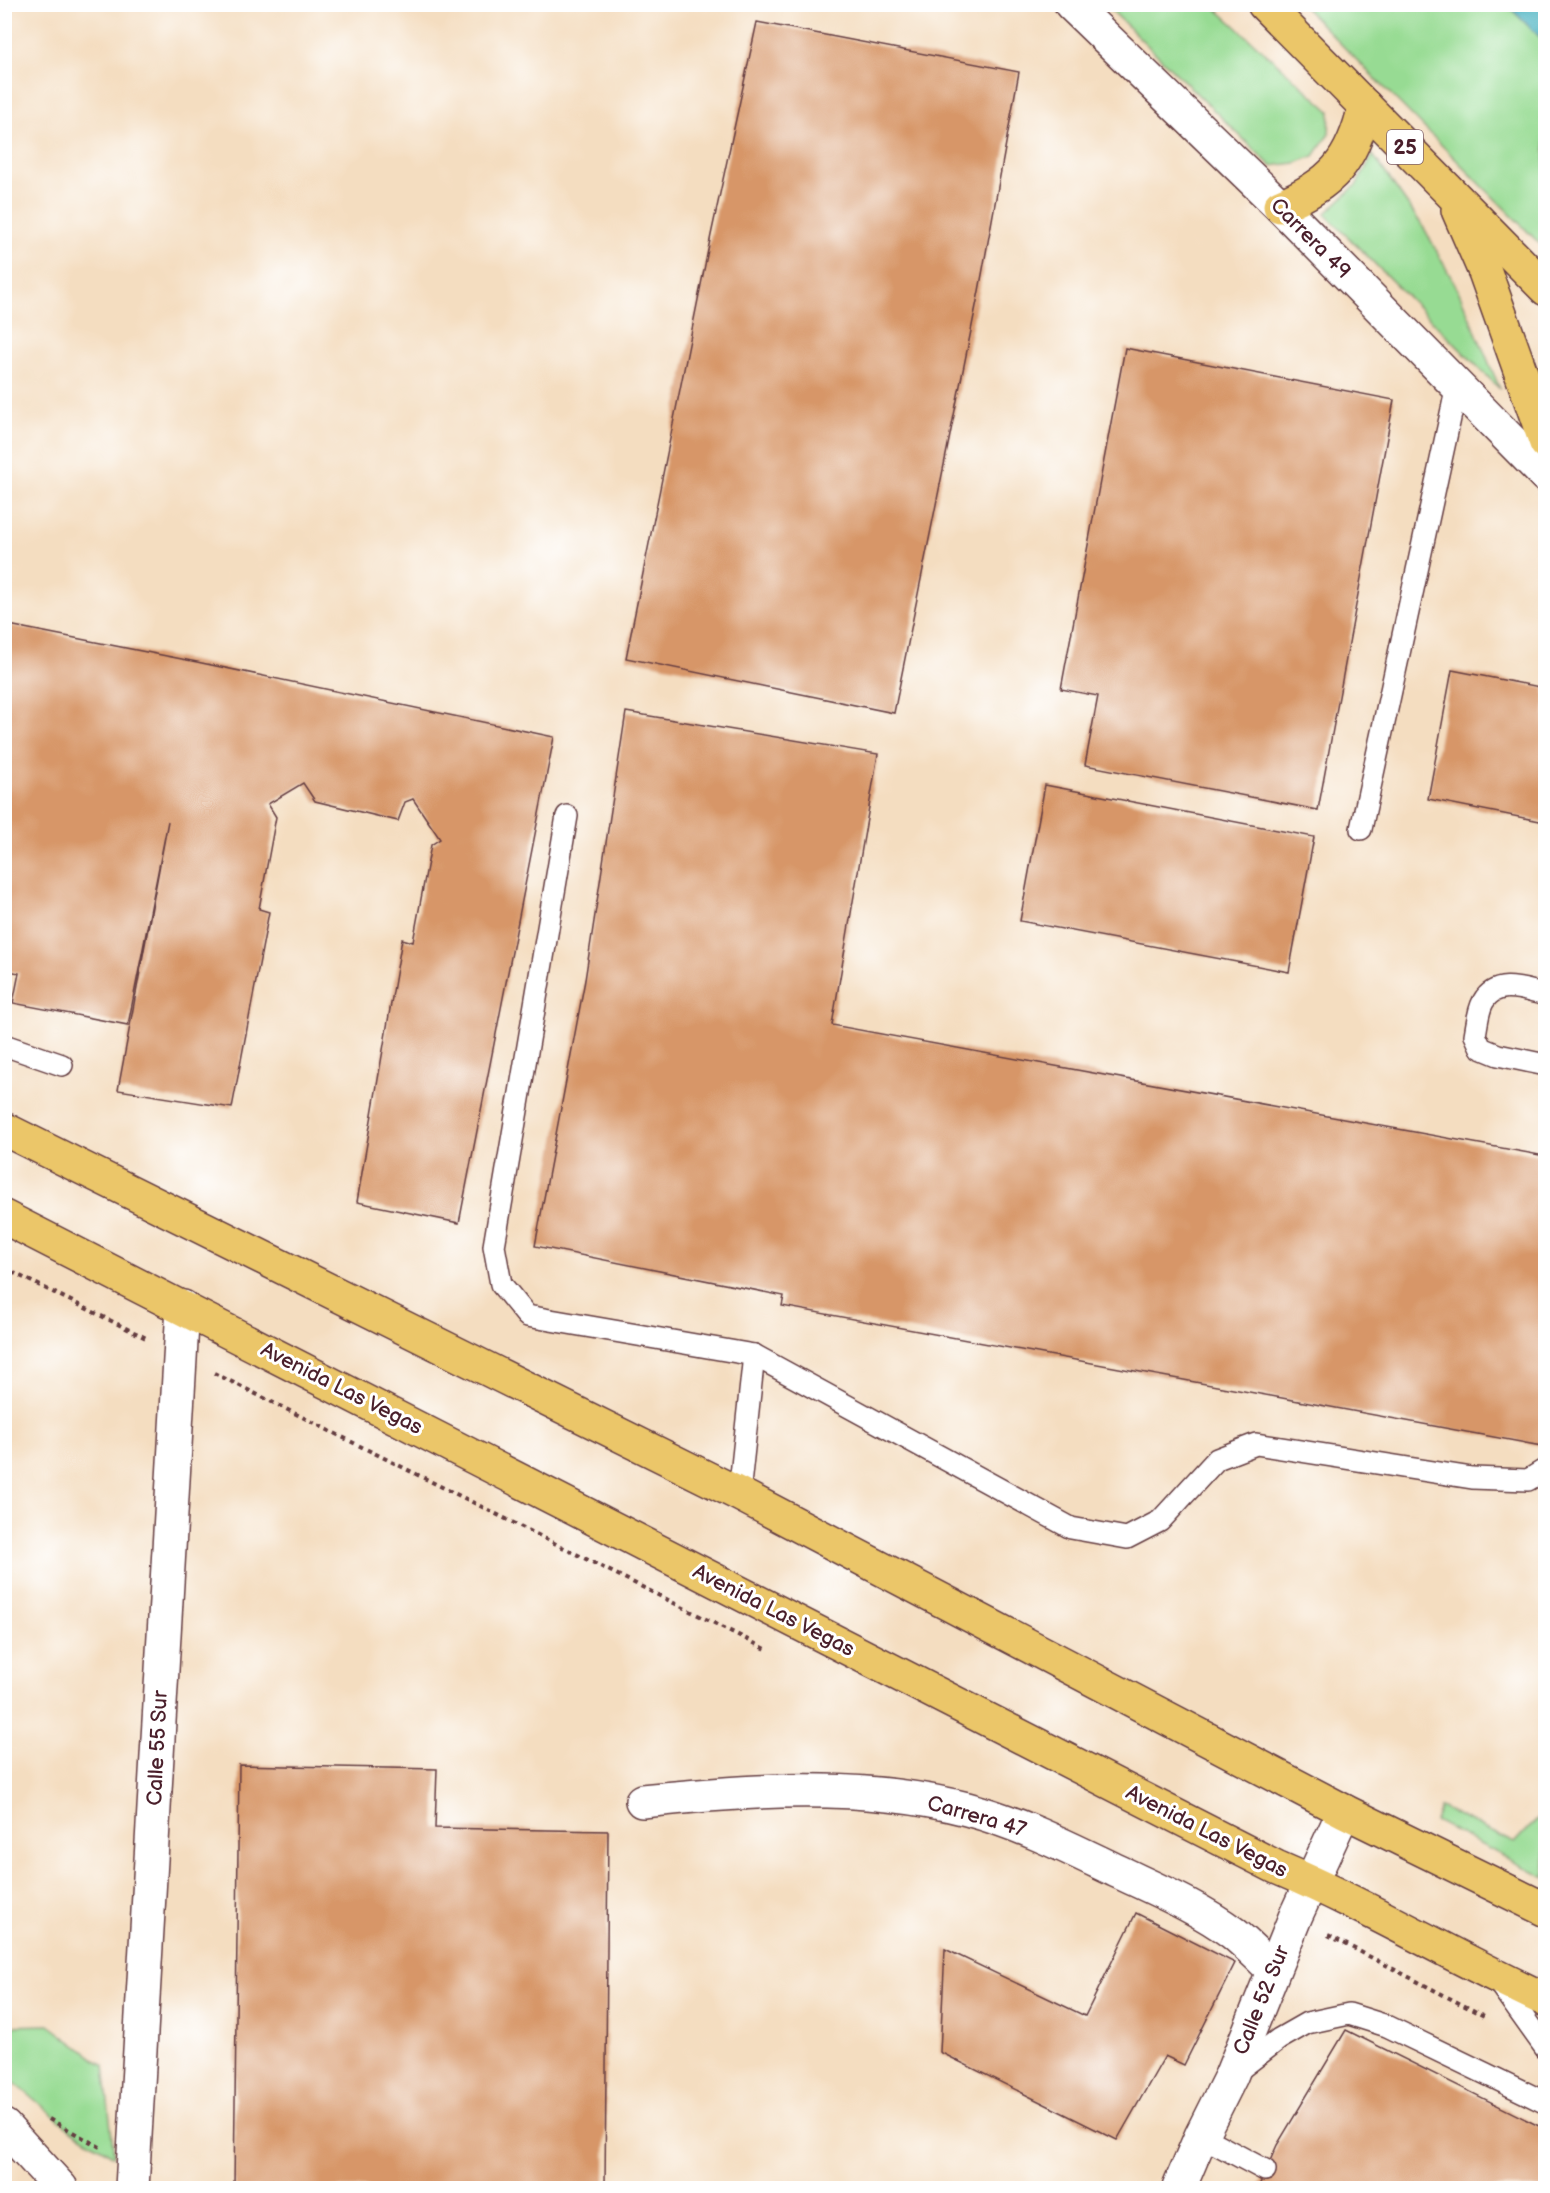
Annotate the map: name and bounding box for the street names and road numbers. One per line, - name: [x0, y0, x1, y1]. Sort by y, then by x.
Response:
- road number: 25: [1387, 130, 1423, 164]
- street label: Carrera 49: [1265, 193, 1356, 284]
- street label: Avenida Las Vegas: [257, 1337, 427, 1440]
- street label: Avenida Las Vegas: [689, 1559, 859, 1662]
- street label: Calle 55 Sur: [142, 1689, 173, 1806]
- street label: Avenida Las Vegas: [1122, 1780, 1292, 1883]
- street label: Carrera 47: [924, 1790, 1030, 1843]
- street label: Calle 52 Sur: [1228, 1941, 1295, 2059]

